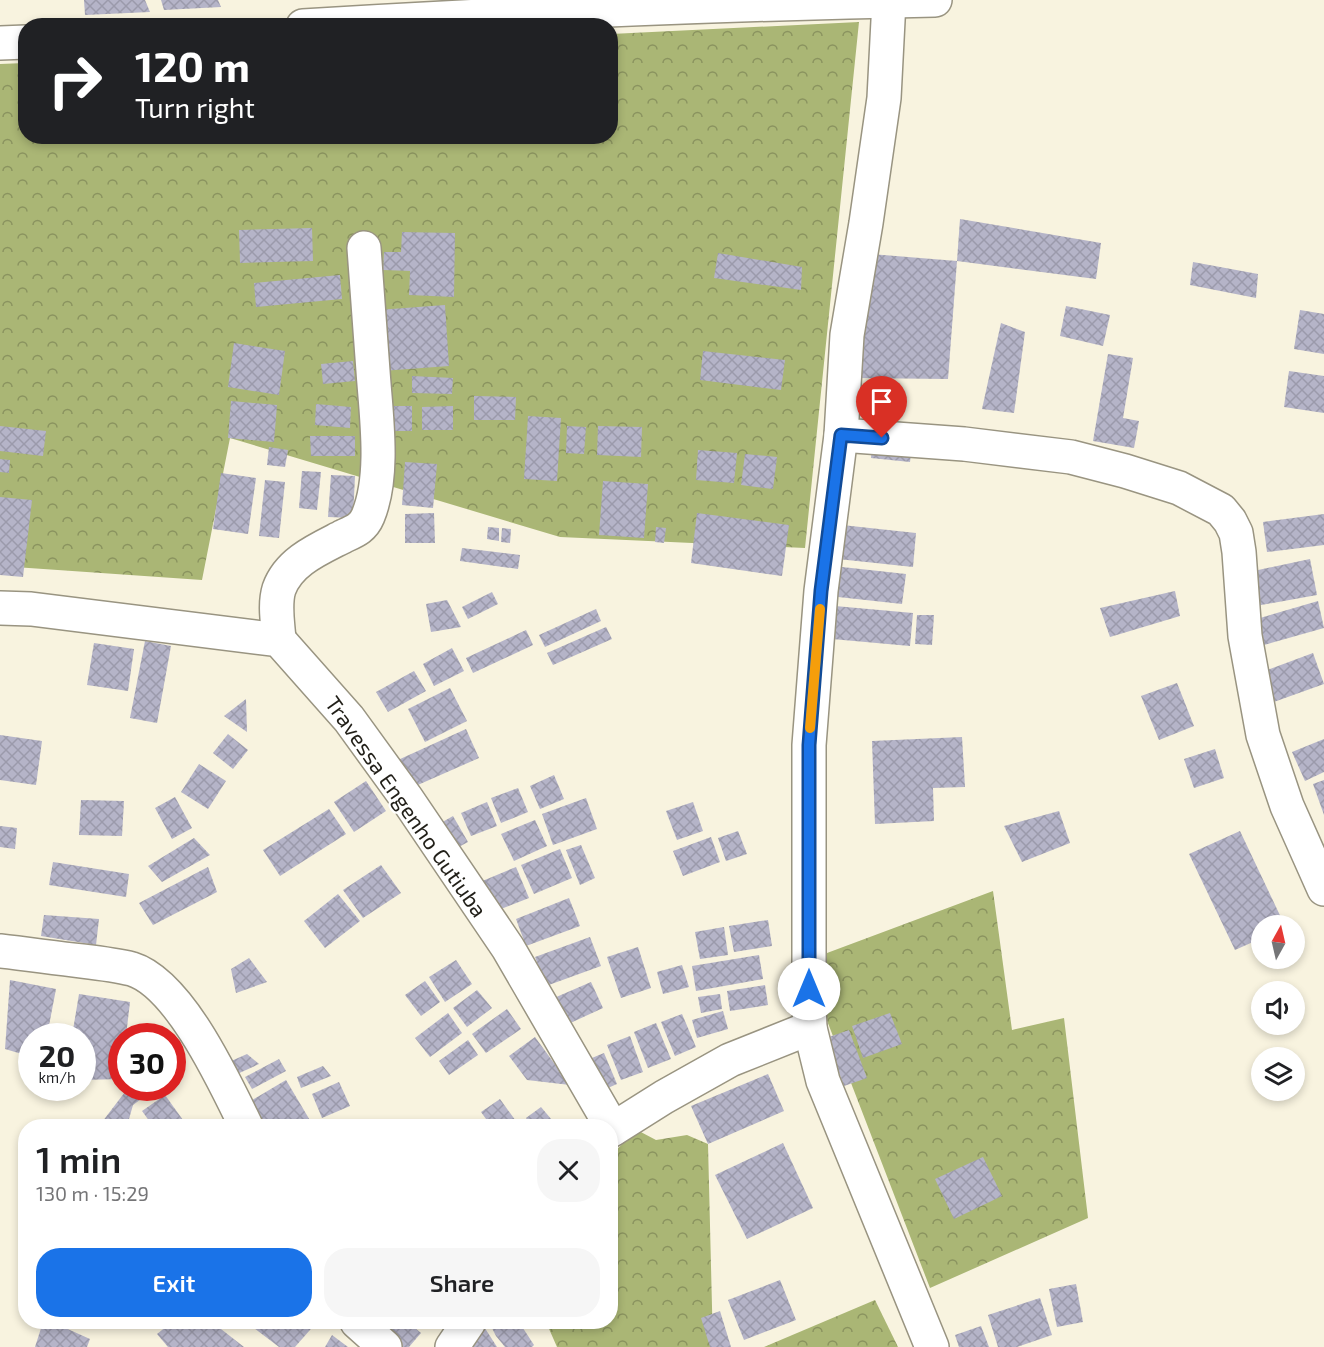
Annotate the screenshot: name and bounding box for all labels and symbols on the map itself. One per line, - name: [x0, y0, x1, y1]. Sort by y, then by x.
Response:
- pin: [856, 376, 907, 438]
- street label: Travessa Engenho Gutiuba: [321, 691, 493, 921]
- north arrow: [1251, 915, 1305, 969]
- position arrow: [777, 957, 841, 1021]
- speed limit sign: 30: [108, 1023, 186, 1101]

